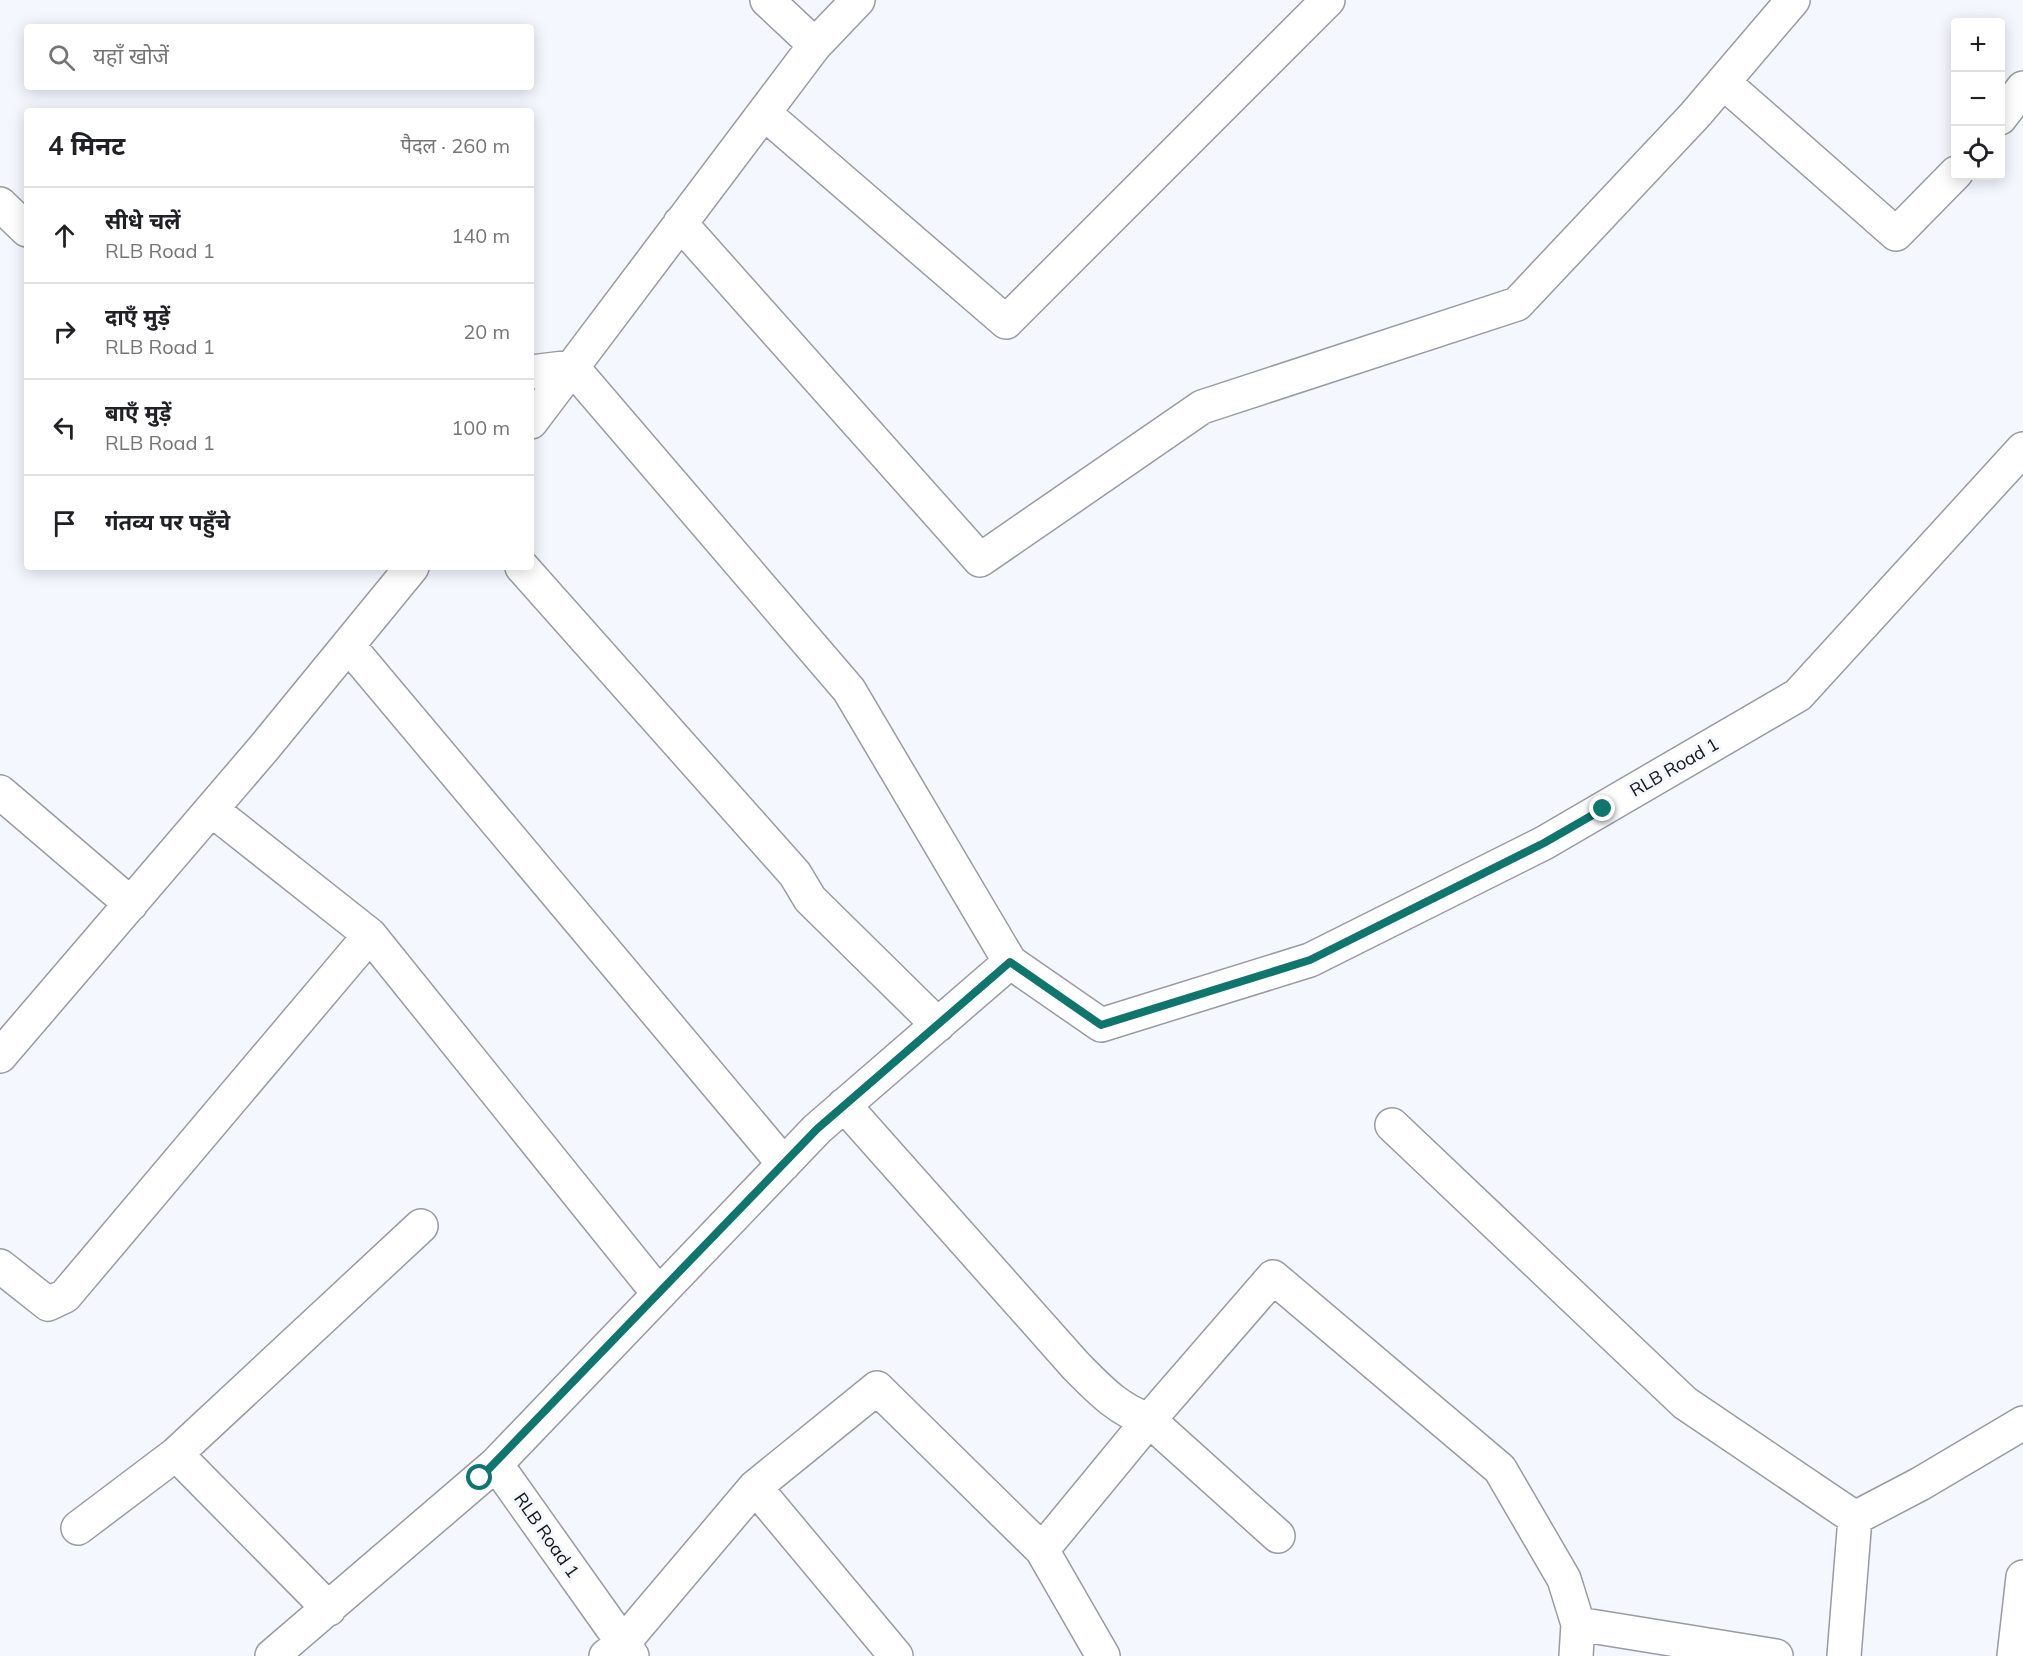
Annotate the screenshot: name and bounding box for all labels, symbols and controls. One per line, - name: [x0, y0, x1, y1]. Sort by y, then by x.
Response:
- map controls: [1951, 18, 2005, 180]
- button: +: [1951, 18, 2005, 72]
- search box: [24, 24, 534, 90]
- icon: search: [45, 41, 78, 74]
- text: यहाँ खोजें: [93, 42, 169, 70]
- button: −: [1951, 72, 2005, 126]
- button: locate: [1951, 126, 2005, 180]
- text: 4 मिनट: [48, 129, 125, 162]
- text: पैदल · 260 m: [401, 133, 510, 158]
- text: सीधे चलें: [105, 207, 180, 235]
- icon: ahead: [48, 219, 81, 252]
- text: 140 m: [451, 223, 510, 248]
- text: RLB Road 1: [105, 238, 215, 263]
- text: दाएँ मुड़ें: [105, 303, 170, 331]
- icon: right: [48, 315, 81, 348]
- text: 20 m: [463, 319, 510, 344]
- text: RLB Road 1: [105, 334, 215, 359]
- text: बाएँ मुड़ें: [105, 399, 171, 427]
- icon: left: [48, 411, 81, 444]
- text: 100 m: [451, 415, 510, 440]
- text: RLB Road 1: [105, 430, 215, 455]
- icon: arrive: [48, 507, 81, 540]
- text: गंतव्य पर पहुँचे: [105, 508, 230, 536]
- street label: RLB Road 1: [1625, 732, 1723, 802]
- route end: [1589, 795, 1615, 821]
- route start: [466, 1464, 492, 1490]
- street label: RLB Road 1: [509, 1488, 585, 1582]

